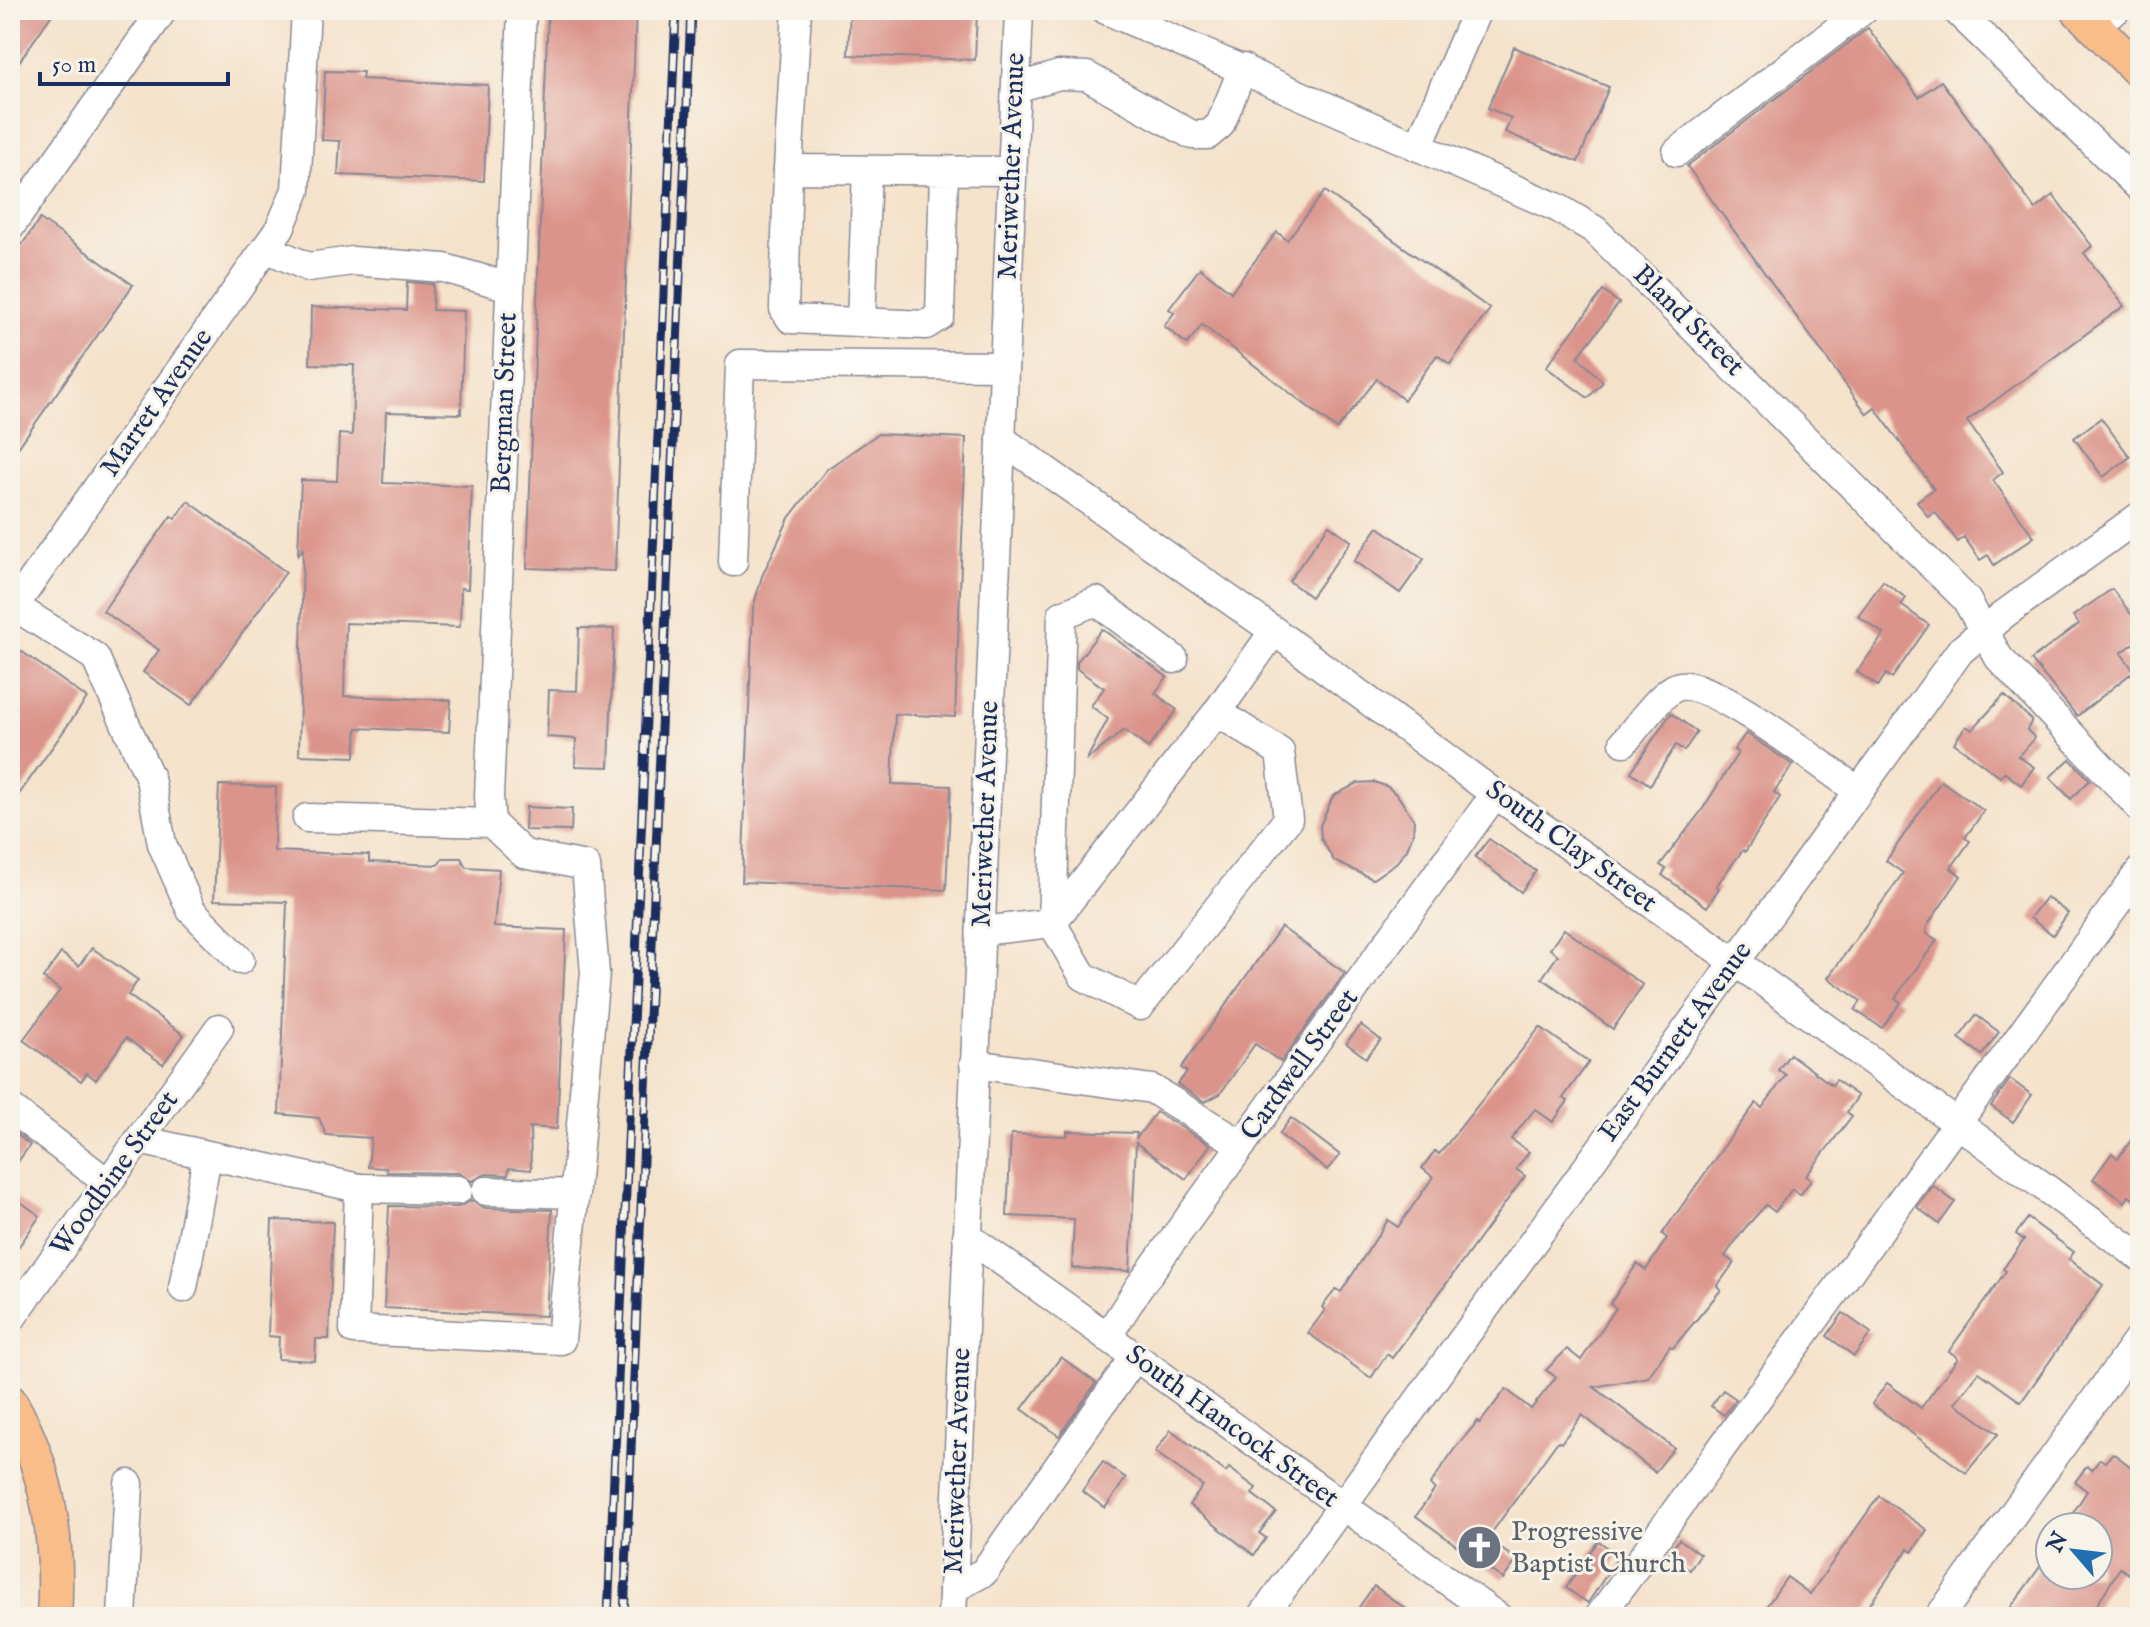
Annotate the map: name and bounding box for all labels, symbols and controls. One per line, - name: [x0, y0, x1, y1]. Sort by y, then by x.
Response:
- scale bar: [40, 36, 228, 86]
- text: 50 m: [52, 50, 96, 81]
- street label: Meriwether Avenue: [991, 52, 1033, 280]
- street label: Bland Street: [1625, 258, 1751, 384]
- street label: Bergman Street: [484, 311, 526, 494]
- street label: Marret Avenue: [93, 322, 221, 484]
- street label: Meriwether Avenue: [965, 700, 1007, 928]
- street label: South Clay Street: [1478, 773, 1664, 921]
- street label: East Burnett Avenue: [1592, 935, 1760, 1149]
- street label: Cardwell Street: [1233, 982, 1367, 1148]
- street label: Woodbine Street: [43, 1084, 187, 1264]
- street label: South Hancock Street: [1118, 1338, 1346, 1516]
- street label: Meriwether Avenue: [937, 1347, 979, 1575]
- north arrow: [2034, 1511, 2114, 1591]
- place label: Progressive Baptist Church: [1511, 1515, 1686, 1582]
- church icon: Progressive Baptist Church: [1456, 1524, 1504, 1572]
- text: N: [2041, 1528, 2075, 1558]

